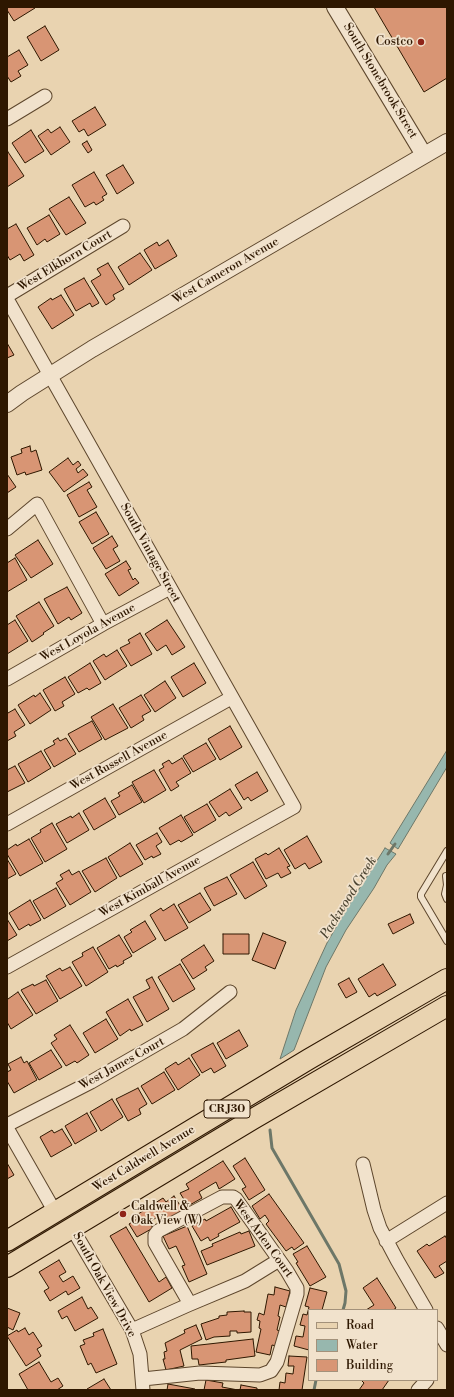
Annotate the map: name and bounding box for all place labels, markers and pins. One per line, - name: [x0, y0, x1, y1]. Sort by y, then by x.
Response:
- place label: Costco: [376, 35, 413, 49]
- marker: Costco: [416, 37, 426, 47]
- place label: Caldwell & Oak View (W): [131, 1200, 202, 1228]
- marker: Caldwell & Oak View (W): [118, 1209, 128, 1219]

